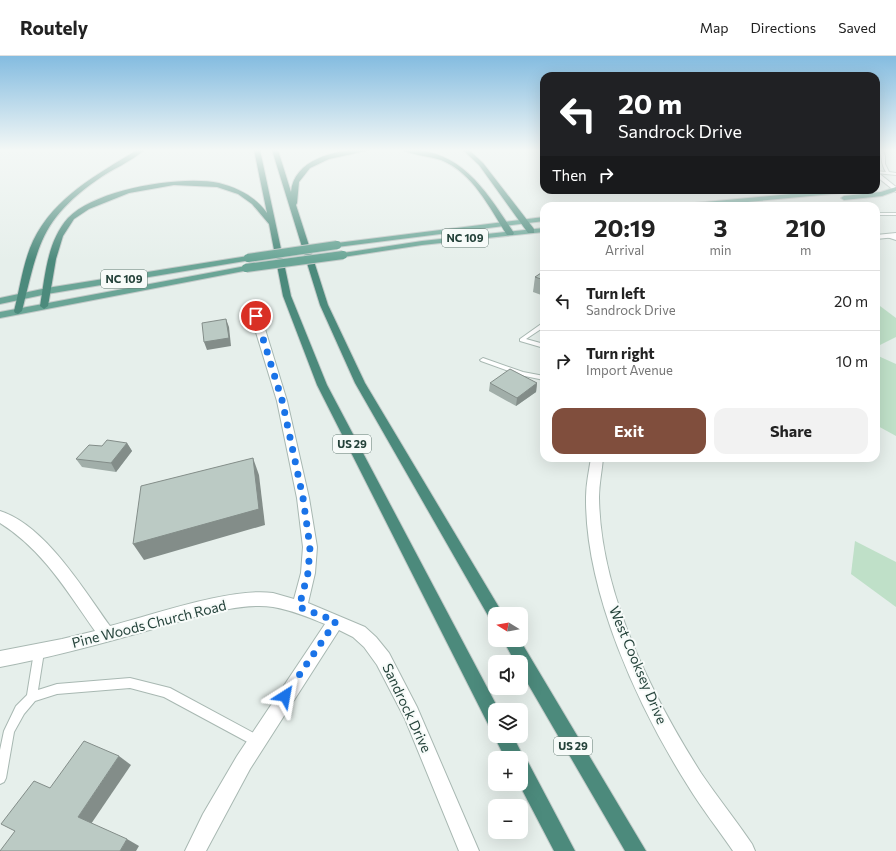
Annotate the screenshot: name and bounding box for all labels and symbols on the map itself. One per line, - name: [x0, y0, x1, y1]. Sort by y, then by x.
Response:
- road number: NC 109: [442, 229, 488, 247]
- road number: NC 109: [101, 270, 147, 288]
- pin: [239, 299, 273, 333]
- road number: US 29: [333, 435, 371, 453]
- street label: Pine Woods Church Road: [70, 596, 228, 651]
- street label: West Cooksey Drive: [606, 603, 671, 726]
- north arrow: [488, 607, 528, 647]
- street label: Sandrock Drive: [379, 661, 436, 755]
- position arrow: [264, 675, 306, 717]
- road number: US 29: [554, 737, 592, 755]

